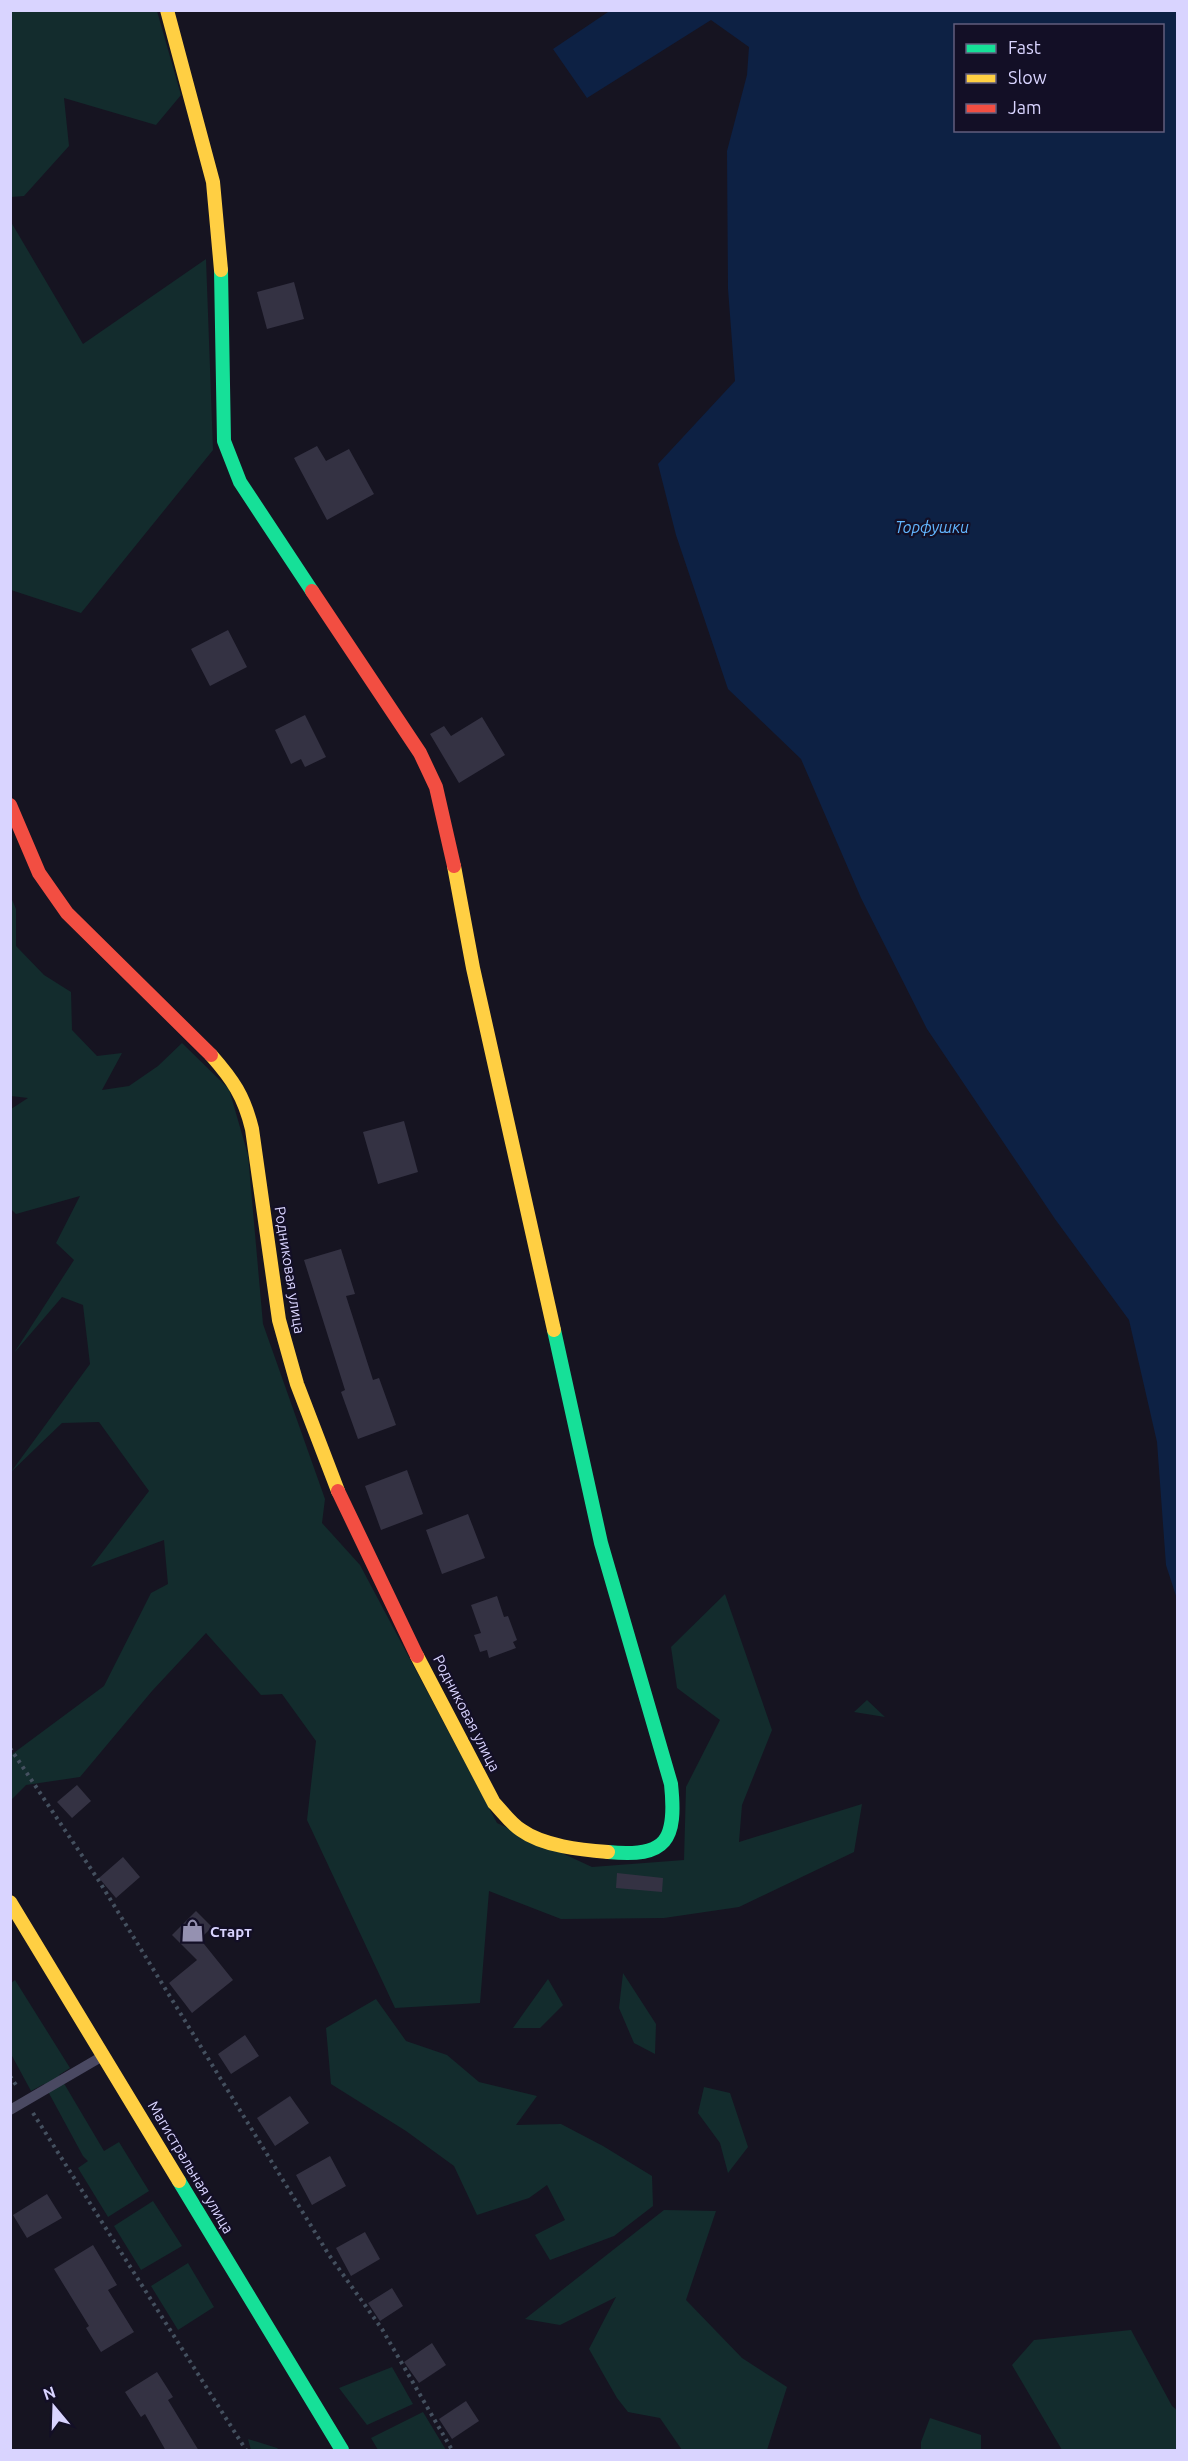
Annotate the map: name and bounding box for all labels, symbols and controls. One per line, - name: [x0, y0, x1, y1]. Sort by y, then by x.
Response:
- legend: [954, 24, 1164, 132]
- text: Fast: [1008, 37, 1041, 57]
- text: Slow: [1008, 67, 1047, 87]
- text: Jam: [1008, 97, 1042, 117]
- water label: Торфушки: [895, 518, 969, 536]
- street label: Родниковая улица: [272, 1205, 308, 1335]
- street label: Родниковая улица: [430, 1652, 504, 1774]
- shop icon: Старт: [179, 1918, 205, 1944]
- place label: Старт: [210, 1923, 252, 1940]
- street label: Магистральная улица: [145, 2098, 237, 2236]
- north arrow: [24, 2377, 84, 2437]
- text: N: [41, 2382, 58, 2403]

